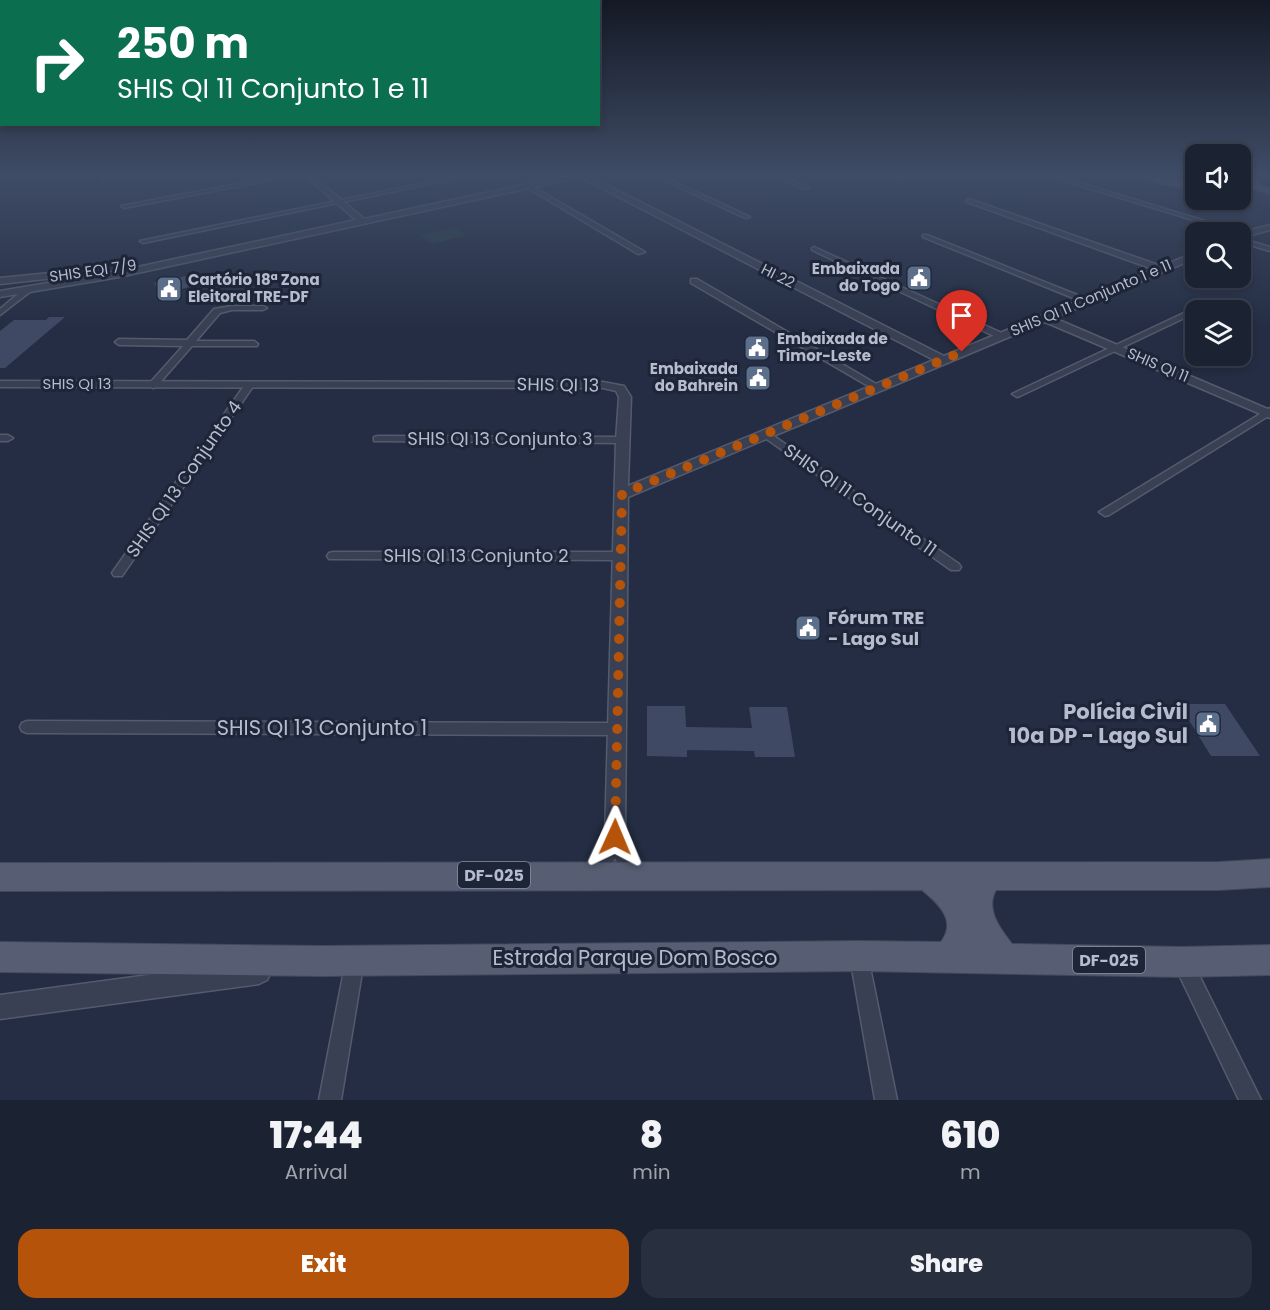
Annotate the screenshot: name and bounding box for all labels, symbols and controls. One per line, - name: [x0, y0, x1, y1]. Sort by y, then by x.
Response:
- text: 250 m: [117, 14, 249, 73]
- icon: right: [18, 24, 96, 102]
- text: SHIS QI 11 Conjunto 1 e 11: [117, 70, 429, 107]
- map controls: [1185, 144, 1251, 366]
- button: sound: [1185, 144, 1251, 210]
- button: search: [1185, 222, 1251, 288]
- street label: SHIS EQI 7/9: [48, 254, 138, 287]
- street label: SHIS QI 11 Conjunto 1 e 11: [1007, 254, 1175, 341]
- street label: HI 22: [758, 258, 799, 293]
- place label: Embaixada do Togo: [812, 258, 900, 296]
- public building icon: Embaixada do Togo: [904, 263, 934, 293]
- place label: Cartório 18ª Zona Eleitoral TRE-DF: [188, 269, 320, 307]
- public building icon: Cartório 18ª Zona Eleitoral TRE-DF: [154, 274, 184, 304]
- pin: [936, 290, 987, 352]
- icon: arrive: [945, 299, 978, 332]
- button: layers: [1185, 300, 1251, 366]
- place label: Embaixada de Timor-Leste: [777, 328, 888, 366]
- public building icon: Embaixada de Timor-Leste: [742, 333, 772, 363]
- street label: SHIS QI 11: [1124, 342, 1192, 387]
- place label: Embaixada do Bahrein: [650, 358, 738, 396]
- public building icon: Embaixada do Bahrein: [743, 363, 773, 393]
- street label: SHIS QI 13: [516, 371, 600, 398]
- street label: SHIS QI 13: [43, 373, 111, 394]
- street label: SHIS QI 13 Conjunto 4: [120, 395, 247, 562]
- street label: SHIS QI 13 Conjunto 3: [407, 426, 593, 451]
- street label: SHIS QI 11 Conjunto 11: [779, 437, 942, 562]
- street label: SHIS QI 13 Conjunto 2: [383, 543, 569, 568]
- place label: Fórum TRE - Lago Sul: [828, 605, 924, 651]
- public building icon: Fórum TRE - Lago Sul: [793, 613, 823, 643]
- place label: Polícia Civil 10a DP - Lago Sul: [1009, 697, 1188, 750]
- public building icon: Polícia Civil 10a DP - Lago Sul: [1193, 709, 1223, 739]
- street label: SHIS QI 13 Conjunto 1: [217, 713, 427, 742]
- position arrow: [583, 805, 647, 869]
- road number: DF-025: [458, 862, 530, 888]
- street label: Estrada Parque Dom Bosco: [493, 943, 777, 972]
- road number: DF-025: [1073, 947, 1145, 973]
- text: 17:44: [269, 1110, 363, 1161]
- text: 8: [640, 1110, 663, 1161]
- text: 610: [940, 1110, 1001, 1161]
- text: Arrival: [285, 1158, 348, 1186]
- text: min: [632, 1158, 671, 1186]
- text: m: [960, 1158, 981, 1186]
- button: Exit: [18, 1229, 629, 1298]
- button: Share: [641, 1229, 1252, 1298]

